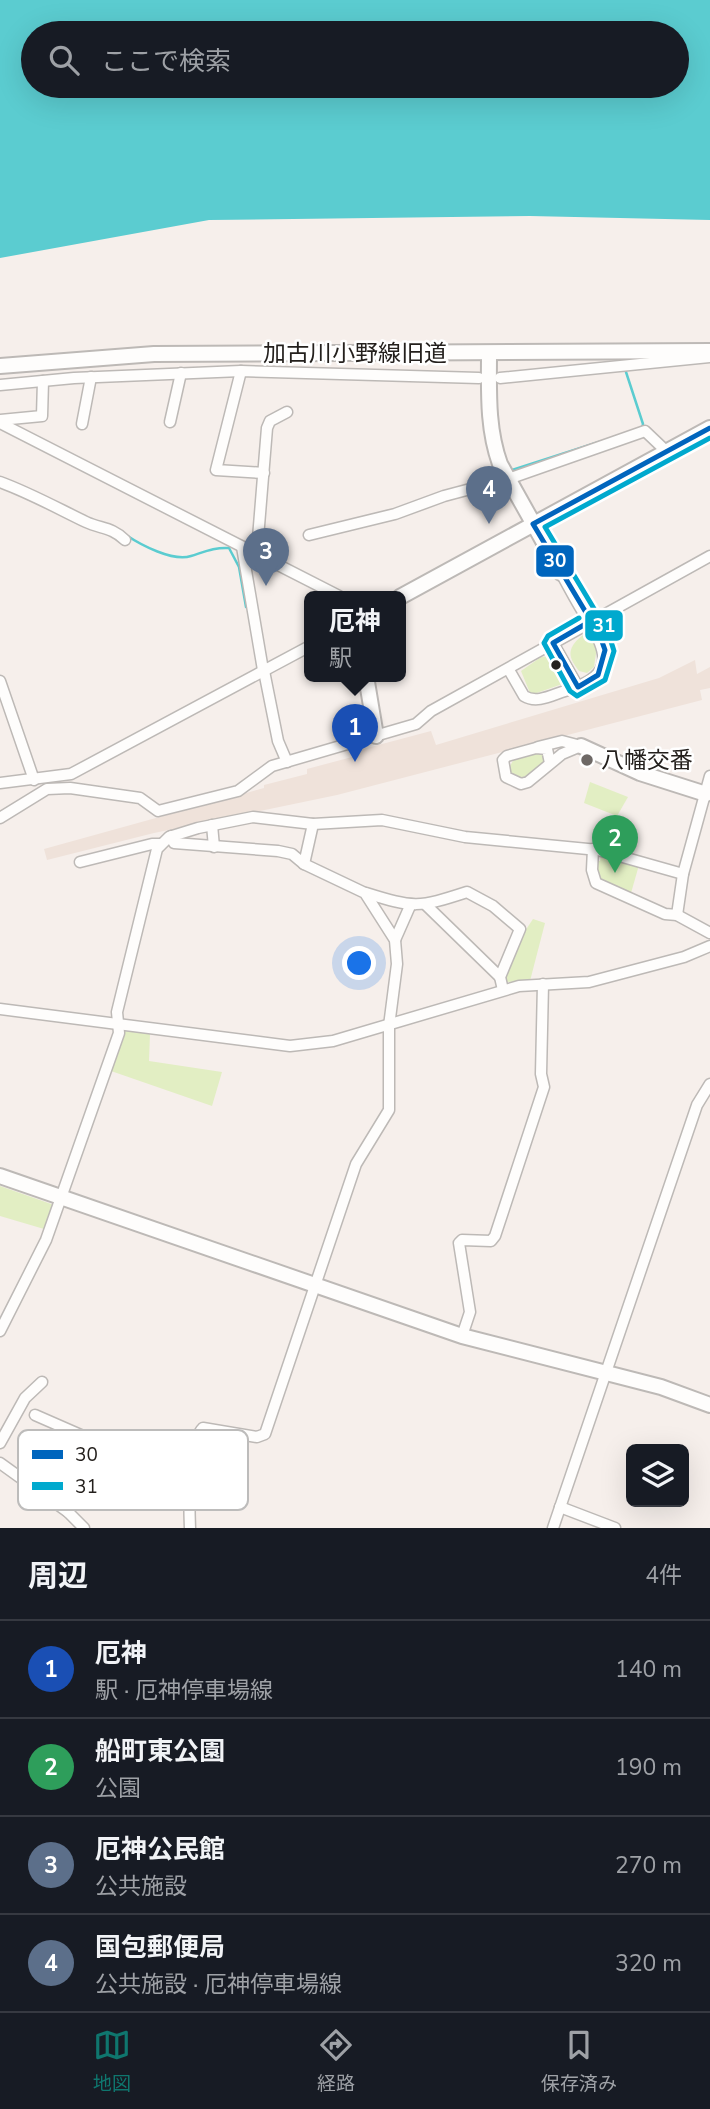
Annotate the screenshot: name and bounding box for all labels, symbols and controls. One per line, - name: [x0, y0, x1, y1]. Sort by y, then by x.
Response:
- search box: [21, 21, 689, 98]
- icon: search: [45, 41, 83, 79]
- text: ここで検索: [101, 44, 231, 79]
- street label: 加古川小野線旧道: [263, 338, 447, 369]
- pin: 4: [466, 466, 512, 524]
- pin: 3: [243, 528, 289, 586]
- line badge: 30: [535, 544, 575, 578]
- text: 30: [544, 548, 566, 574]
- popup: [304, 591, 406, 682]
- text: 厄神: [329, 604, 381, 639]
- line badge: 31: [584, 609, 624, 642]
- text: 31: [593, 613, 615, 639]
- text: 駅: [329, 643, 352, 674]
- unlabelled marker: [549, 658, 563, 672]
- pin: 1: [332, 704, 378, 762]
- place label: 八幡交番: [601, 745, 693, 776]
- marker: 八幡交番: [579, 752, 595, 768]
- pin: 2: [592, 815, 638, 873]
- your location: [342, 946, 376, 980]
- legend: [18, 1430, 248, 1510]
- text: 30: [75, 1442, 98, 1468]
- map controls: [626, 1444, 689, 1507]
- button: layers: [626, 1444, 689, 1507]
- text: 31: [75, 1474, 98, 1500]
- text: 周辺: [28, 1556, 88, 1597]
- text: 4件: [645, 1560, 682, 1591]
- text: 厄神: [95, 1636, 147, 1671]
- text: 1: [44, 1654, 58, 1685]
- text: 140 m: [615, 1654, 682, 1685]
- text: 駅 · 厄神停車場線: [95, 1675, 273, 1706]
- text: 船町東公園: [95, 1734, 225, 1769]
- text: 2: [44, 1752, 58, 1783]
- text: 190 m: [615, 1752, 682, 1783]
- text: 公園: [95, 1773, 141, 1804]
- text: 厄神公民館: [95, 1832, 225, 1867]
- text: 3: [44, 1850, 58, 1881]
- text: 270 m: [615, 1850, 682, 1881]
- text: 公共施設: [95, 1871, 187, 1902]
- text: 国包郵便局: [95, 1930, 225, 1965]
- text: 4: [44, 1948, 58, 1979]
- text: 320 m: [615, 1948, 682, 1979]
- text: 公共施設 · 厄神停車場線: [95, 1969, 342, 2000]
- tab: 地図: [93, 2026, 131, 2097]
- tab: 経路: [317, 2026, 355, 2097]
- tab: 保存済み: [541, 2026, 617, 2097]

